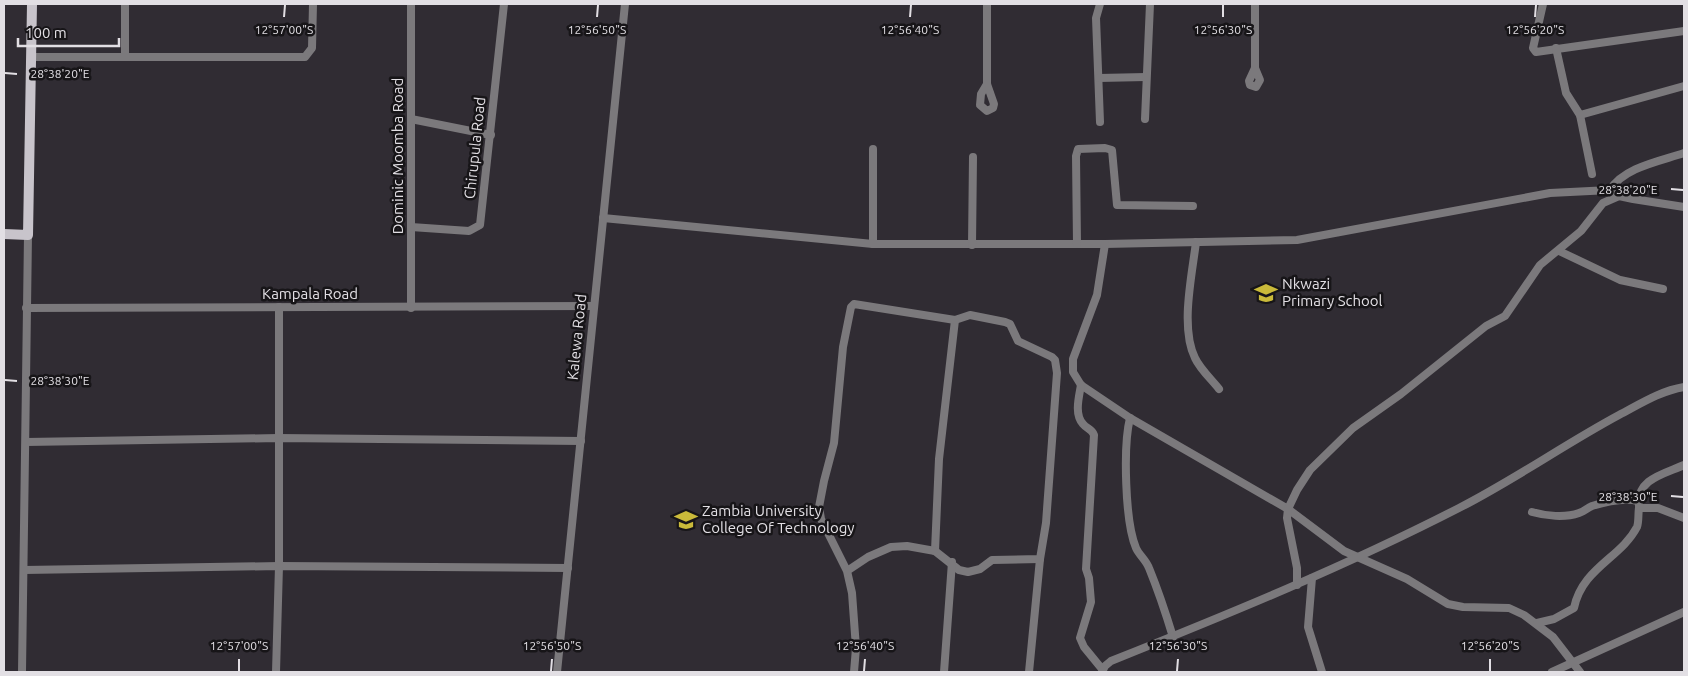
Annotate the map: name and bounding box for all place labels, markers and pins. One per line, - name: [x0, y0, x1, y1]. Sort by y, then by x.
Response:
- place label: Nkwazi Primary School: [1282, 275, 1383, 309]
- school or university icon: Nkwazi Primary School: [1253, 280, 1279, 306]
- place label: Zambia University College Of Technology: [702, 502, 855, 536]
- school or university icon: Zambia University College Of Technology: [673, 507, 699, 533]

